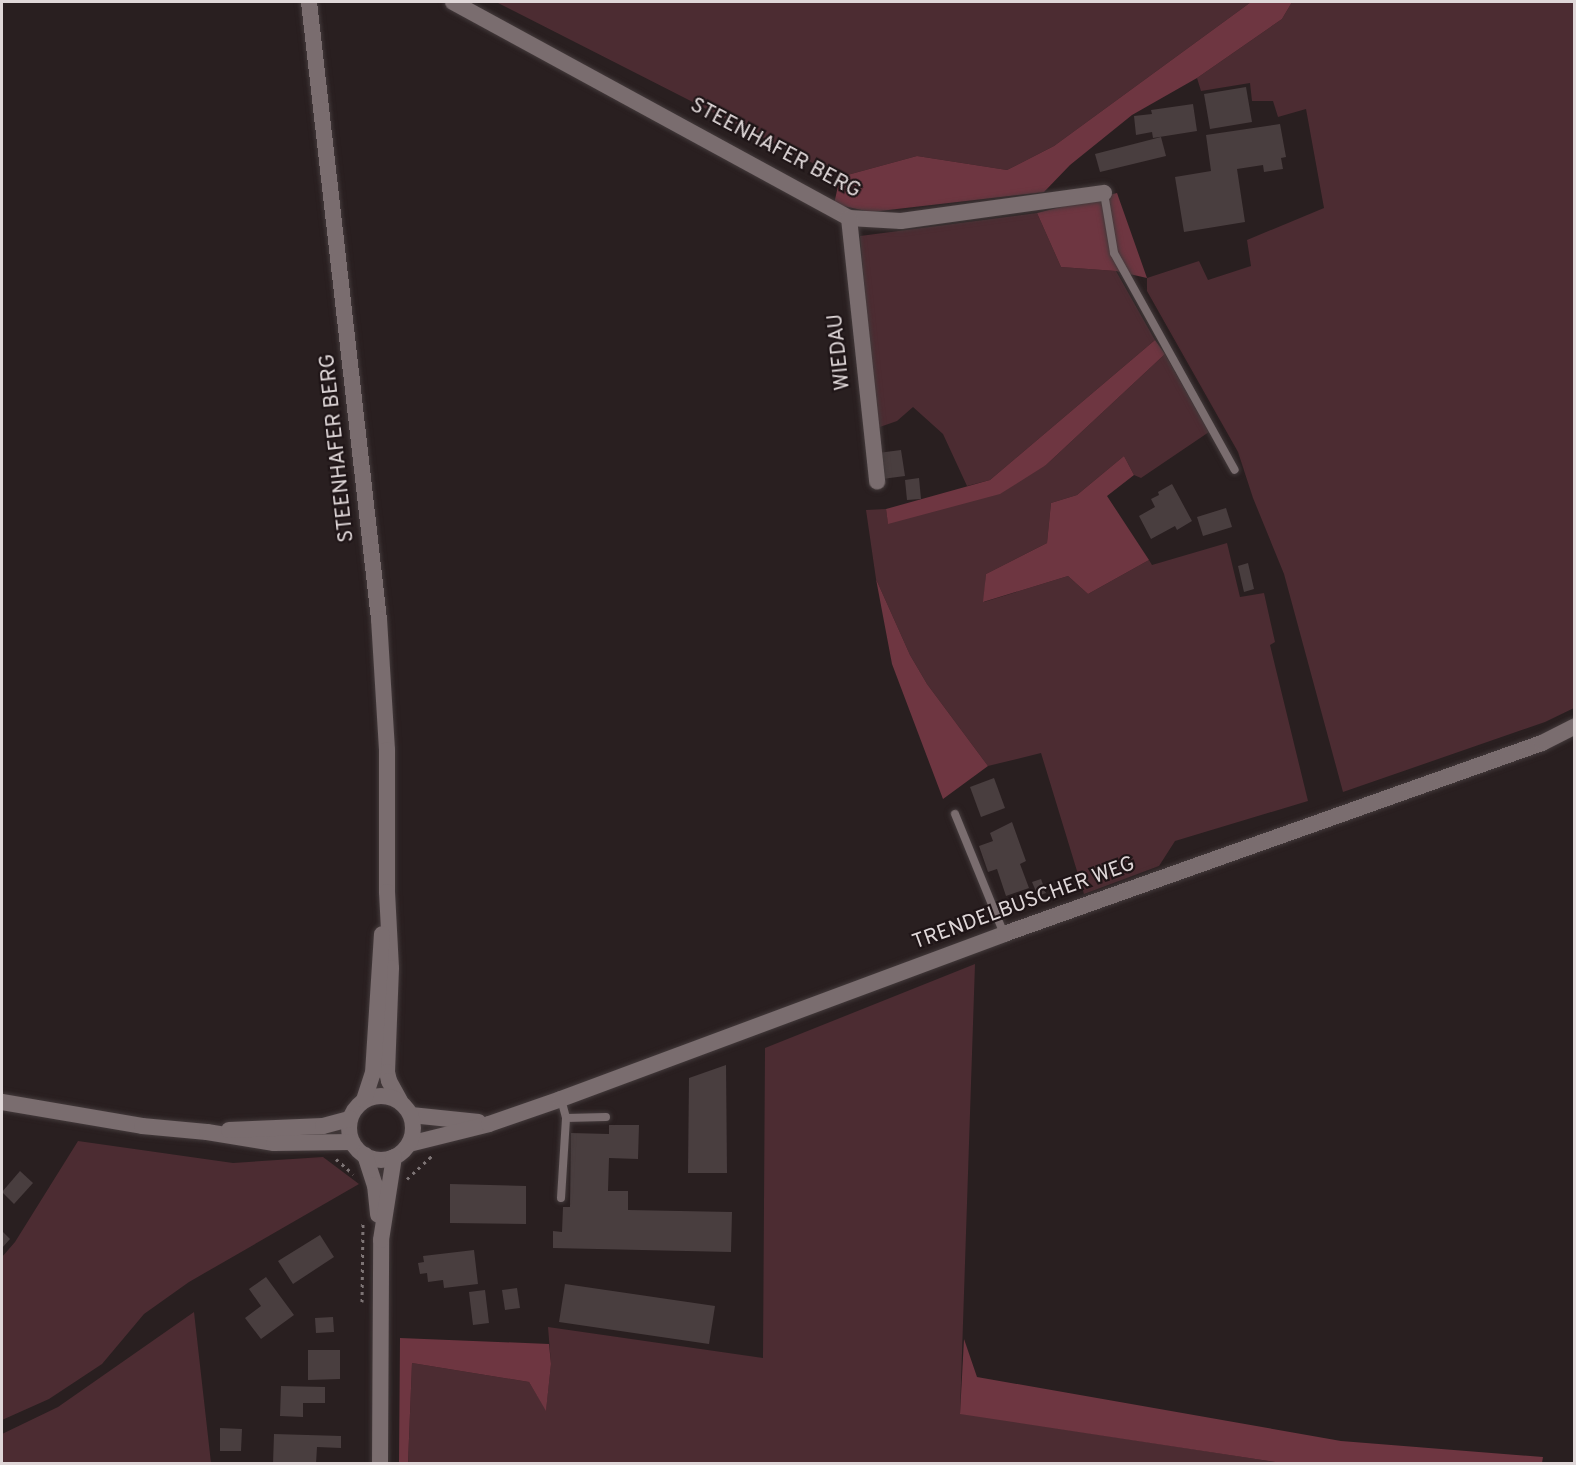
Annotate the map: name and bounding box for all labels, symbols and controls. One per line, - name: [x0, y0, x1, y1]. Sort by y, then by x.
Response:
- street label: STEENHAFER BERG: [685, 93, 865, 205]
- street label: WIEDAU: [823, 312, 857, 392]
- street label: STEENHAFER BERG: [316, 352, 360, 544]
- street label: TRENDELBUSCHER WEG: [909, 852, 1139, 956]

